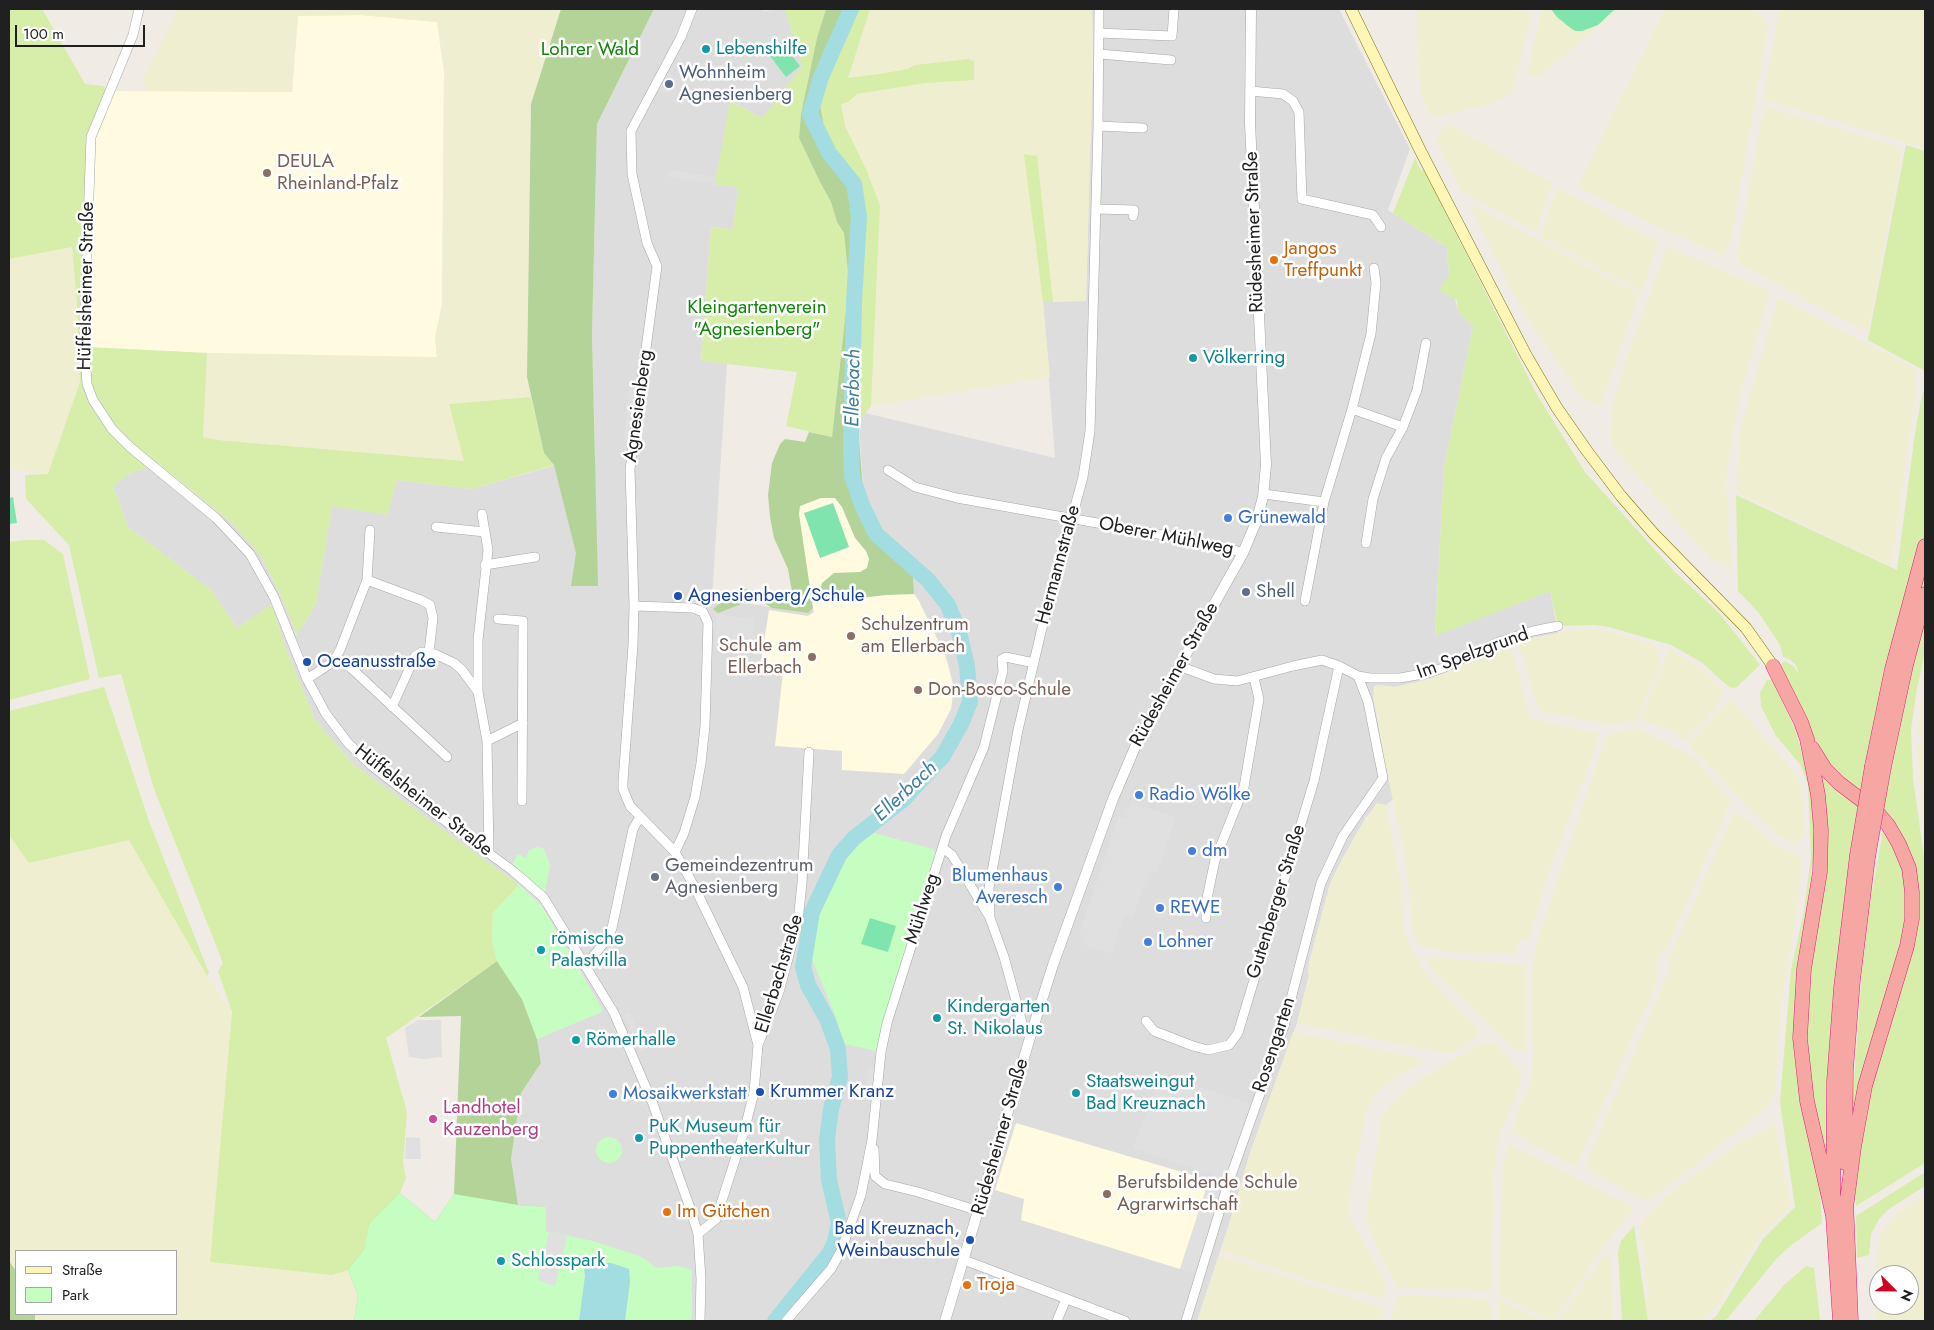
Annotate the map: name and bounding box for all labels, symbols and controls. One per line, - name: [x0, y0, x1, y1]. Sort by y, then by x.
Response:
- scale bar: [18, 15, 148, 47]
- text: 100 m: [23, 23, 64, 45]
- place label: Lebenshilfe: [716, 38, 807, 60]
- park label: Lohrer Wald: [541, 39, 639, 61]
- marker: Lebenshilfe: [700, 43, 712, 55]
- place label: Wohnheim Agnesienberg: [679, 62, 792, 106]
- marker: Wohnheim Agnesienberg: [663, 78, 675, 90]
- place label: DEULA Rheinland-Pfalz: [277, 151, 399, 195]
- street label: Rüdesheimer Straße: [1241, 151, 1269, 313]
- marker: DEULA Rheinland-Pfalz: [261, 167, 273, 179]
- street label: Hüffelsheimer Straße: [74, 201, 100, 371]
- place label: Jangos Treffpunkt: [1284, 238, 1362, 282]
- marker: Jangos Treffpunkt: [1268, 254, 1280, 266]
- park label: Kleingartenverein "Agnesienberg": [687, 297, 827, 341]
- place label: Völkerring: [1203, 347, 1285, 369]
- street label: Agnesienberg: [620, 348, 658, 464]
- water label: Ellerbach: [841, 349, 867, 427]
- marker: Völkerring: [1187, 352, 1199, 364]
- street label: Hermannstraße: [1032, 503, 1086, 627]
- place label: Grünewald: [1238, 507, 1326, 529]
- marker: Grünewald: [1222, 512, 1234, 524]
- street label: Oberer Mühlweg: [1097, 513, 1235, 561]
- place label: Shell: [1256, 581, 1295, 603]
- place label: Agnesienberg/Schule: [688, 585, 865, 607]
- marker: Shell: [1240, 586, 1252, 598]
- marker: Agnesienberg/Schule: [672, 590, 684, 602]
- street label: Rüdesheimer Straße: [1126, 599, 1224, 751]
- place label: Schulzentrum am Ellerbach: [861, 614, 969, 658]
- street label: Im Spelzgrund: [1414, 623, 1532, 685]
- marker: Schulzentrum am Ellerbach: [845, 630, 857, 642]
- place label: Schule am Ellerbach: [719, 635, 802, 679]
- place label: Oceanusstraße: [317, 651, 436, 673]
- marker: Schule am Ellerbach: [806, 651, 818, 663]
- marker: Oceanusstraße: [301, 656, 313, 668]
- place label: Don-Bosco-Schule: [928, 679, 1071, 701]
- marker: Don-Bosco-Schule: [912, 684, 924, 696]
- street label: Hüffelsheimer Straße: [349, 740, 497, 862]
- water label: Ellerbach: [869, 757, 943, 827]
- place label: Radio Wölke: [1149, 784, 1251, 806]
- marker: Radio Wölke: [1133, 789, 1145, 801]
- street label: Gutenberger Straße: [1243, 822, 1311, 982]
- place label: dm: [1202, 840, 1228, 862]
- marker: dm: [1186, 845, 1198, 857]
- place label: Gemeindezentrum Agnesienberg: [665, 855, 813, 899]
- place label: Blumenhaus Averesch: [952, 865, 1048, 909]
- marker: Gemeindezentrum Agnesienberg: [649, 871, 661, 883]
- street label: Mühlweg: [901, 871, 945, 947]
- marker: Blumenhaus Averesch: [1052, 881, 1064, 893]
- place label: REWE: [1170, 897, 1220, 919]
- marker: REWE: [1154, 902, 1166, 914]
- street label: Ellerbachstraße: [751, 912, 809, 1036]
- place label: römische Palastvilla: [551, 928, 627, 972]
- place label: Lohner: [1158, 931, 1213, 953]
- marker: Lohner: [1142, 936, 1154, 948]
- marker: römische Palastvilla: [535, 944, 547, 956]
- street label: Rosengarten: [1249, 994, 1301, 1096]
- place label: Kindergarten St. Nikolaus: [947, 996, 1050, 1040]
- marker: Kindergarten St. Nikolaus: [931, 1012, 943, 1024]
- place label: Römerhalle: [586, 1029, 676, 1051]
- marker: Römerhalle: [570, 1034, 582, 1046]
- street label: Rüdesheimer Straße: [968, 1056, 1034, 1218]
- place label: Staatsweingut Bad Kreuznach: [1086, 1071, 1206, 1115]
- place label: Krummer Kranz: [770, 1081, 894, 1103]
- place label: Mosaikwerkstatt: [623, 1083, 747, 1105]
- marker: Krummer Kranz: [754, 1086, 766, 1098]
- marker: Staatsweingut Bad Kreuznach: [1070, 1087, 1082, 1099]
- marker: Mosaikwerkstatt: [607, 1088, 619, 1100]
- place label: Landhotel Kauzenberg: [443, 1097, 539, 1141]
- marker: Landhotel Kauzenberg: [427, 1113, 439, 1125]
- place label: PuK Museum für PuppentheaterKultur: [649, 1116, 810, 1160]
- marker: PuK Museum für PuppentheaterKultur: [633, 1132, 645, 1144]
- place label: Berufsbildende Schule Agrarwirtschaft: [1117, 1172, 1298, 1216]
- marker: Berufsbildende Schule Agrarwirtschaft: [1101, 1188, 1113, 1200]
- place label: Im Gütchen: [677, 1201, 770, 1223]
- marker: Im Gütchen: [661, 1206, 673, 1218]
- place label: Bad Kreuznach, Weinbauschule: [834, 1218, 960, 1262]
- marker: Bad Kreuznach, Weinbauschule: [964, 1234, 976, 1246]
- legend: [15, 1250, 178, 1315]
- place label: Schlosspark: [511, 1250, 605, 1272]
- marker: Schlosspark: [495, 1255, 507, 1267]
- text: Straße: [62, 1259, 102, 1281]
- north arrow: [1869, 1265, 1919, 1315]
- place label: Troja: [977, 1274, 1015, 1296]
- marker: Troja: [961, 1279, 973, 1291]
- text: Park: [62, 1284, 89, 1306]
- text: N: [1896, 1286, 1918, 1304]

